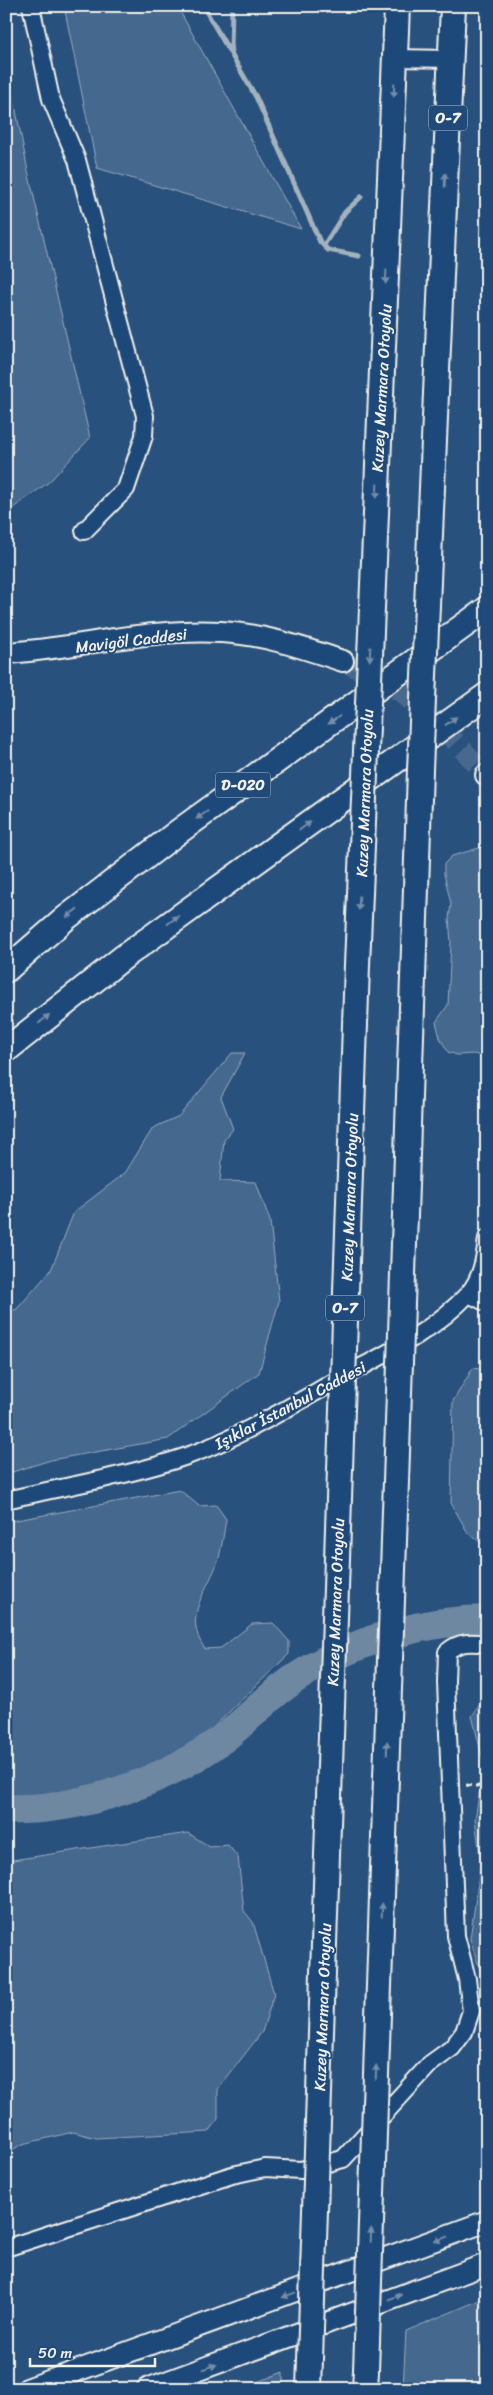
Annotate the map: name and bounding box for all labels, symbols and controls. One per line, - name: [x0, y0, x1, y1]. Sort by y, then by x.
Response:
- one-way arrow: [390, 82, 398, 98]
- road number: O-7: [429, 106, 467, 130]
- one-way arrow: [441, 172, 449, 188]
- one-way arrow: [382, 269, 390, 285]
- street label: Kuzey Marmara Otoyolu: [363, 303, 400, 473]
- one-way arrow: [372, 484, 380, 500]
- street label: Mavigöl Caddesi: [74, 619, 189, 662]
- one-way arrow: [365, 646, 373, 662]
- street label: Kuzey Marmara Otoyolu: [347, 708, 382, 878]
- one-way arrow: [327, 715, 341, 725]
- one-way arrow: [444, 716, 458, 726]
- road number: D-020: [216, 772, 270, 798]
- one-way arrow: [196, 809, 209, 820]
- one-way arrow: [298, 821, 312, 831]
- one-way arrow: [355, 896, 363, 912]
- one-way arrow: [66, 907, 79, 918]
- one-way arrow: [166, 915, 179, 926]
- one-way arrow: [37, 1014, 50, 1025]
- street label: Kuzey Marmara Otoyolu: [332, 1112, 367, 1282]
- road number: O-7: [326, 1296, 364, 1320]
- street label: Işıklar İstanbul Caddesi: [208, 1353, 372, 1458]
- street label: Kuzey Marmara Otoyolu: [318, 1517, 353, 1687]
- one-way arrow: [383, 1739, 391, 1755]
- one-way arrow: [378, 1902, 386, 1918]
- street label: Kuzey Marmara Otoyolu: [305, 1922, 340, 2092]
- one-way arrow: [372, 2064, 380, 2080]
- one-way arrow: [367, 2227, 375, 2243]
- one-way arrow: [433, 2235, 448, 2243]
- one-way arrow: [281, 2292, 296, 2299]
- one-way arrow: [388, 2293, 403, 2301]
- scale bar: [30, 2335, 155, 2367]
- text: 50 m: [38, 2340, 73, 2366]
- one-way arrow: [203, 2363, 218, 2371]

